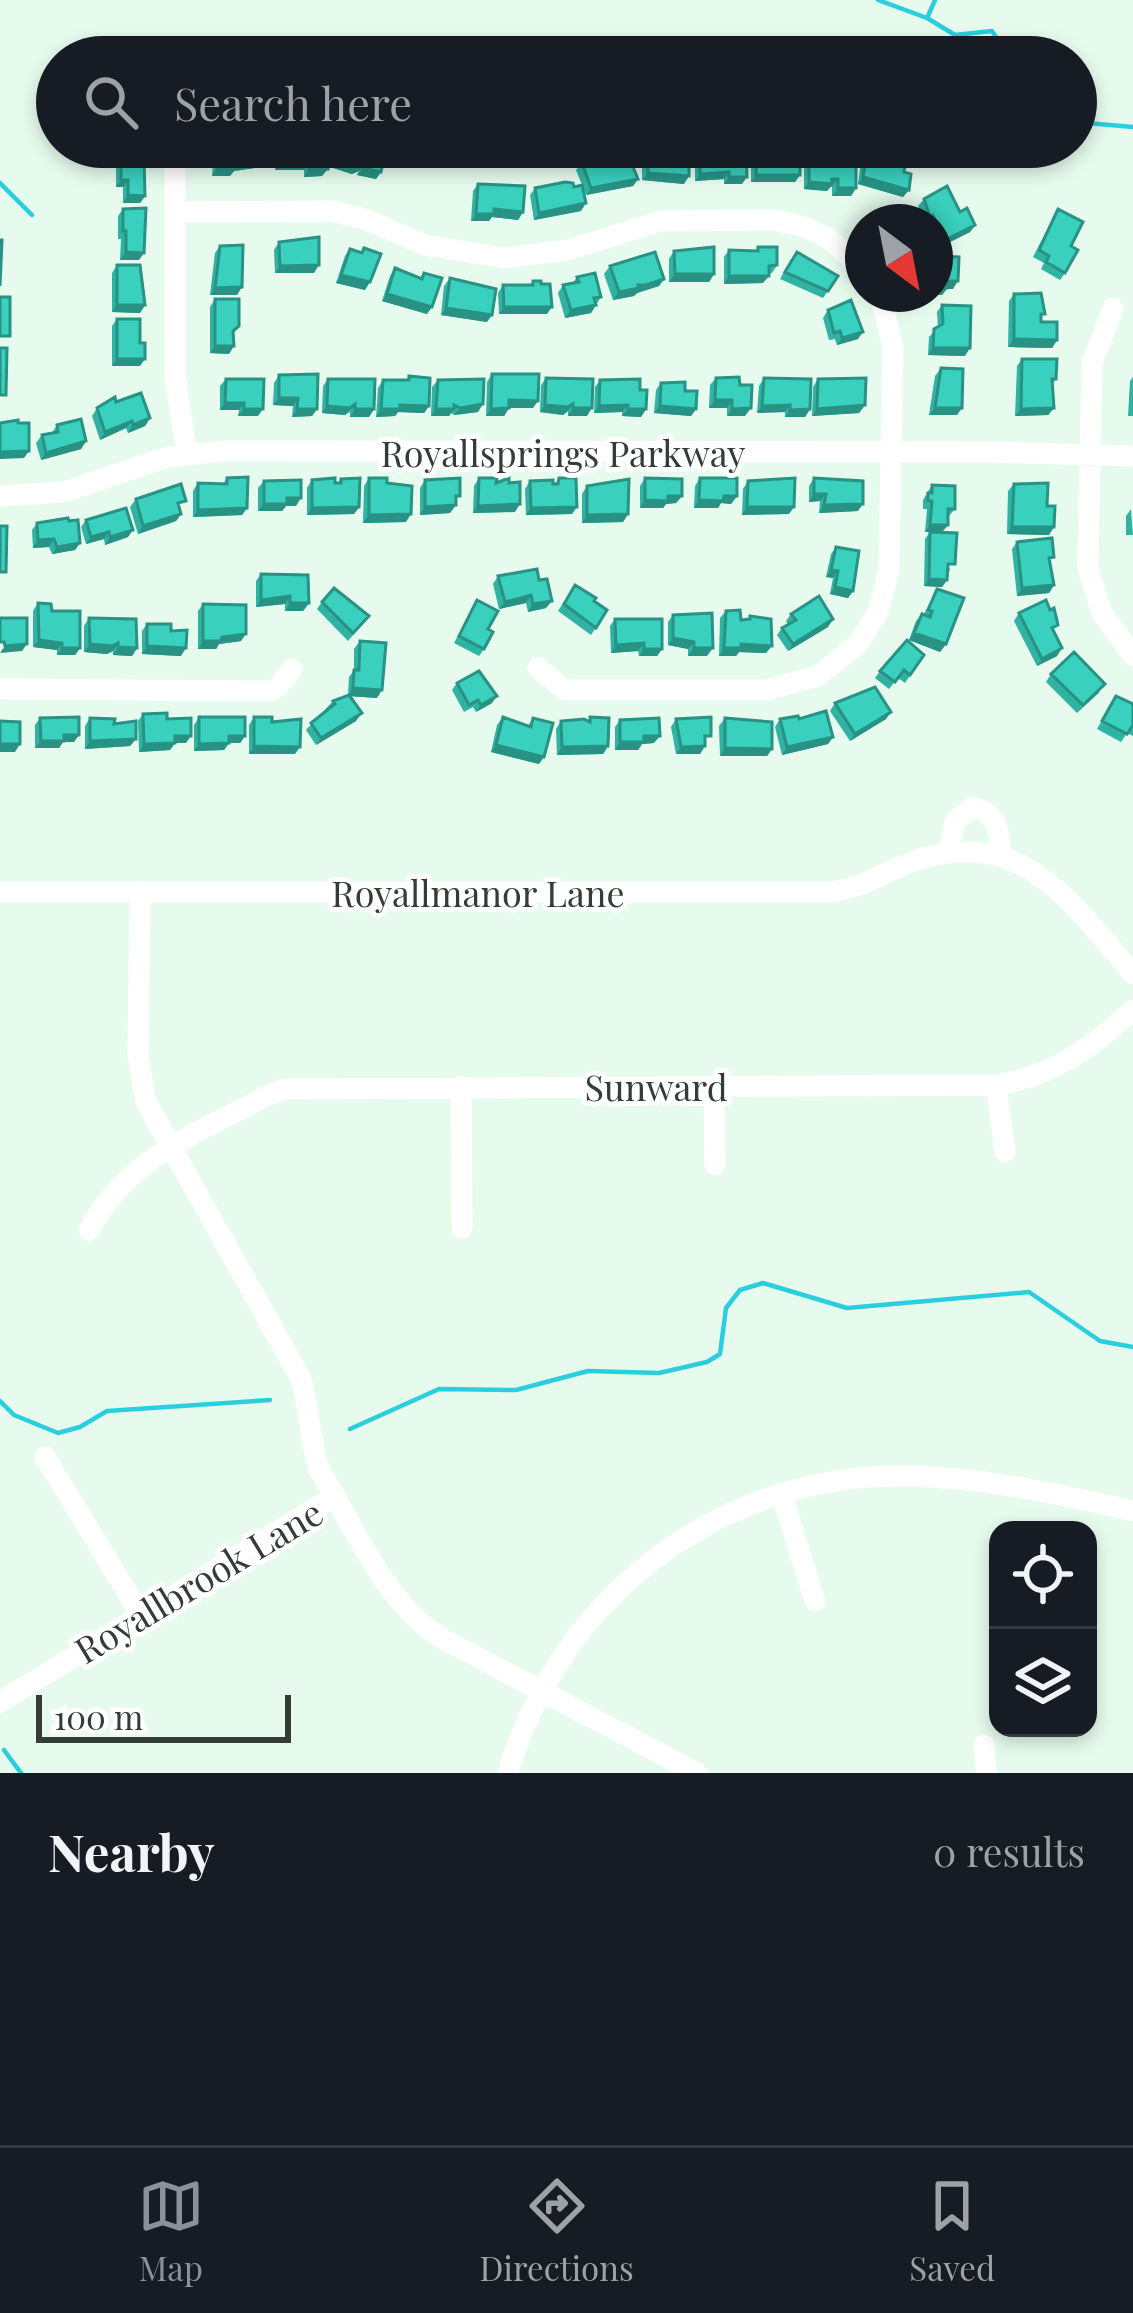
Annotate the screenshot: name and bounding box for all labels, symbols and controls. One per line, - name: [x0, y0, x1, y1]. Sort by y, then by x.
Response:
- search box: [36, 36, 1097, 168]
- icon: search: [78, 69, 144, 135]
- text: Search here: [174, 72, 412, 132]
- north arrow: [845, 204, 953, 312]
- street label: Royallsprings Parkway: [381, 428, 745, 476]
- street label: Royallmanor Lane: [331, 868, 625, 916]
- street label: Sunward: [584, 1062, 728, 1110]
- street label: Royallbrook Lane: [65, 1487, 331, 1673]
- map controls: [989, 1521, 1097, 1737]
- button: locate: [989, 1521, 1097, 1629]
- button: layers: [989, 1629, 1097, 1737]
- scale bar: [36, 1689, 291, 1742]
- text: 100 m: [54, 1694, 143, 1738]
- text: Nearby: [48, 1817, 214, 1885]
- text: 0 results: [933, 1825, 1085, 1877]
- tab: Map: [138, 2173, 204, 2289]
- tab: Directions: [479, 2173, 634, 2289]
- tab: Saved: [909, 2173, 995, 2289]

